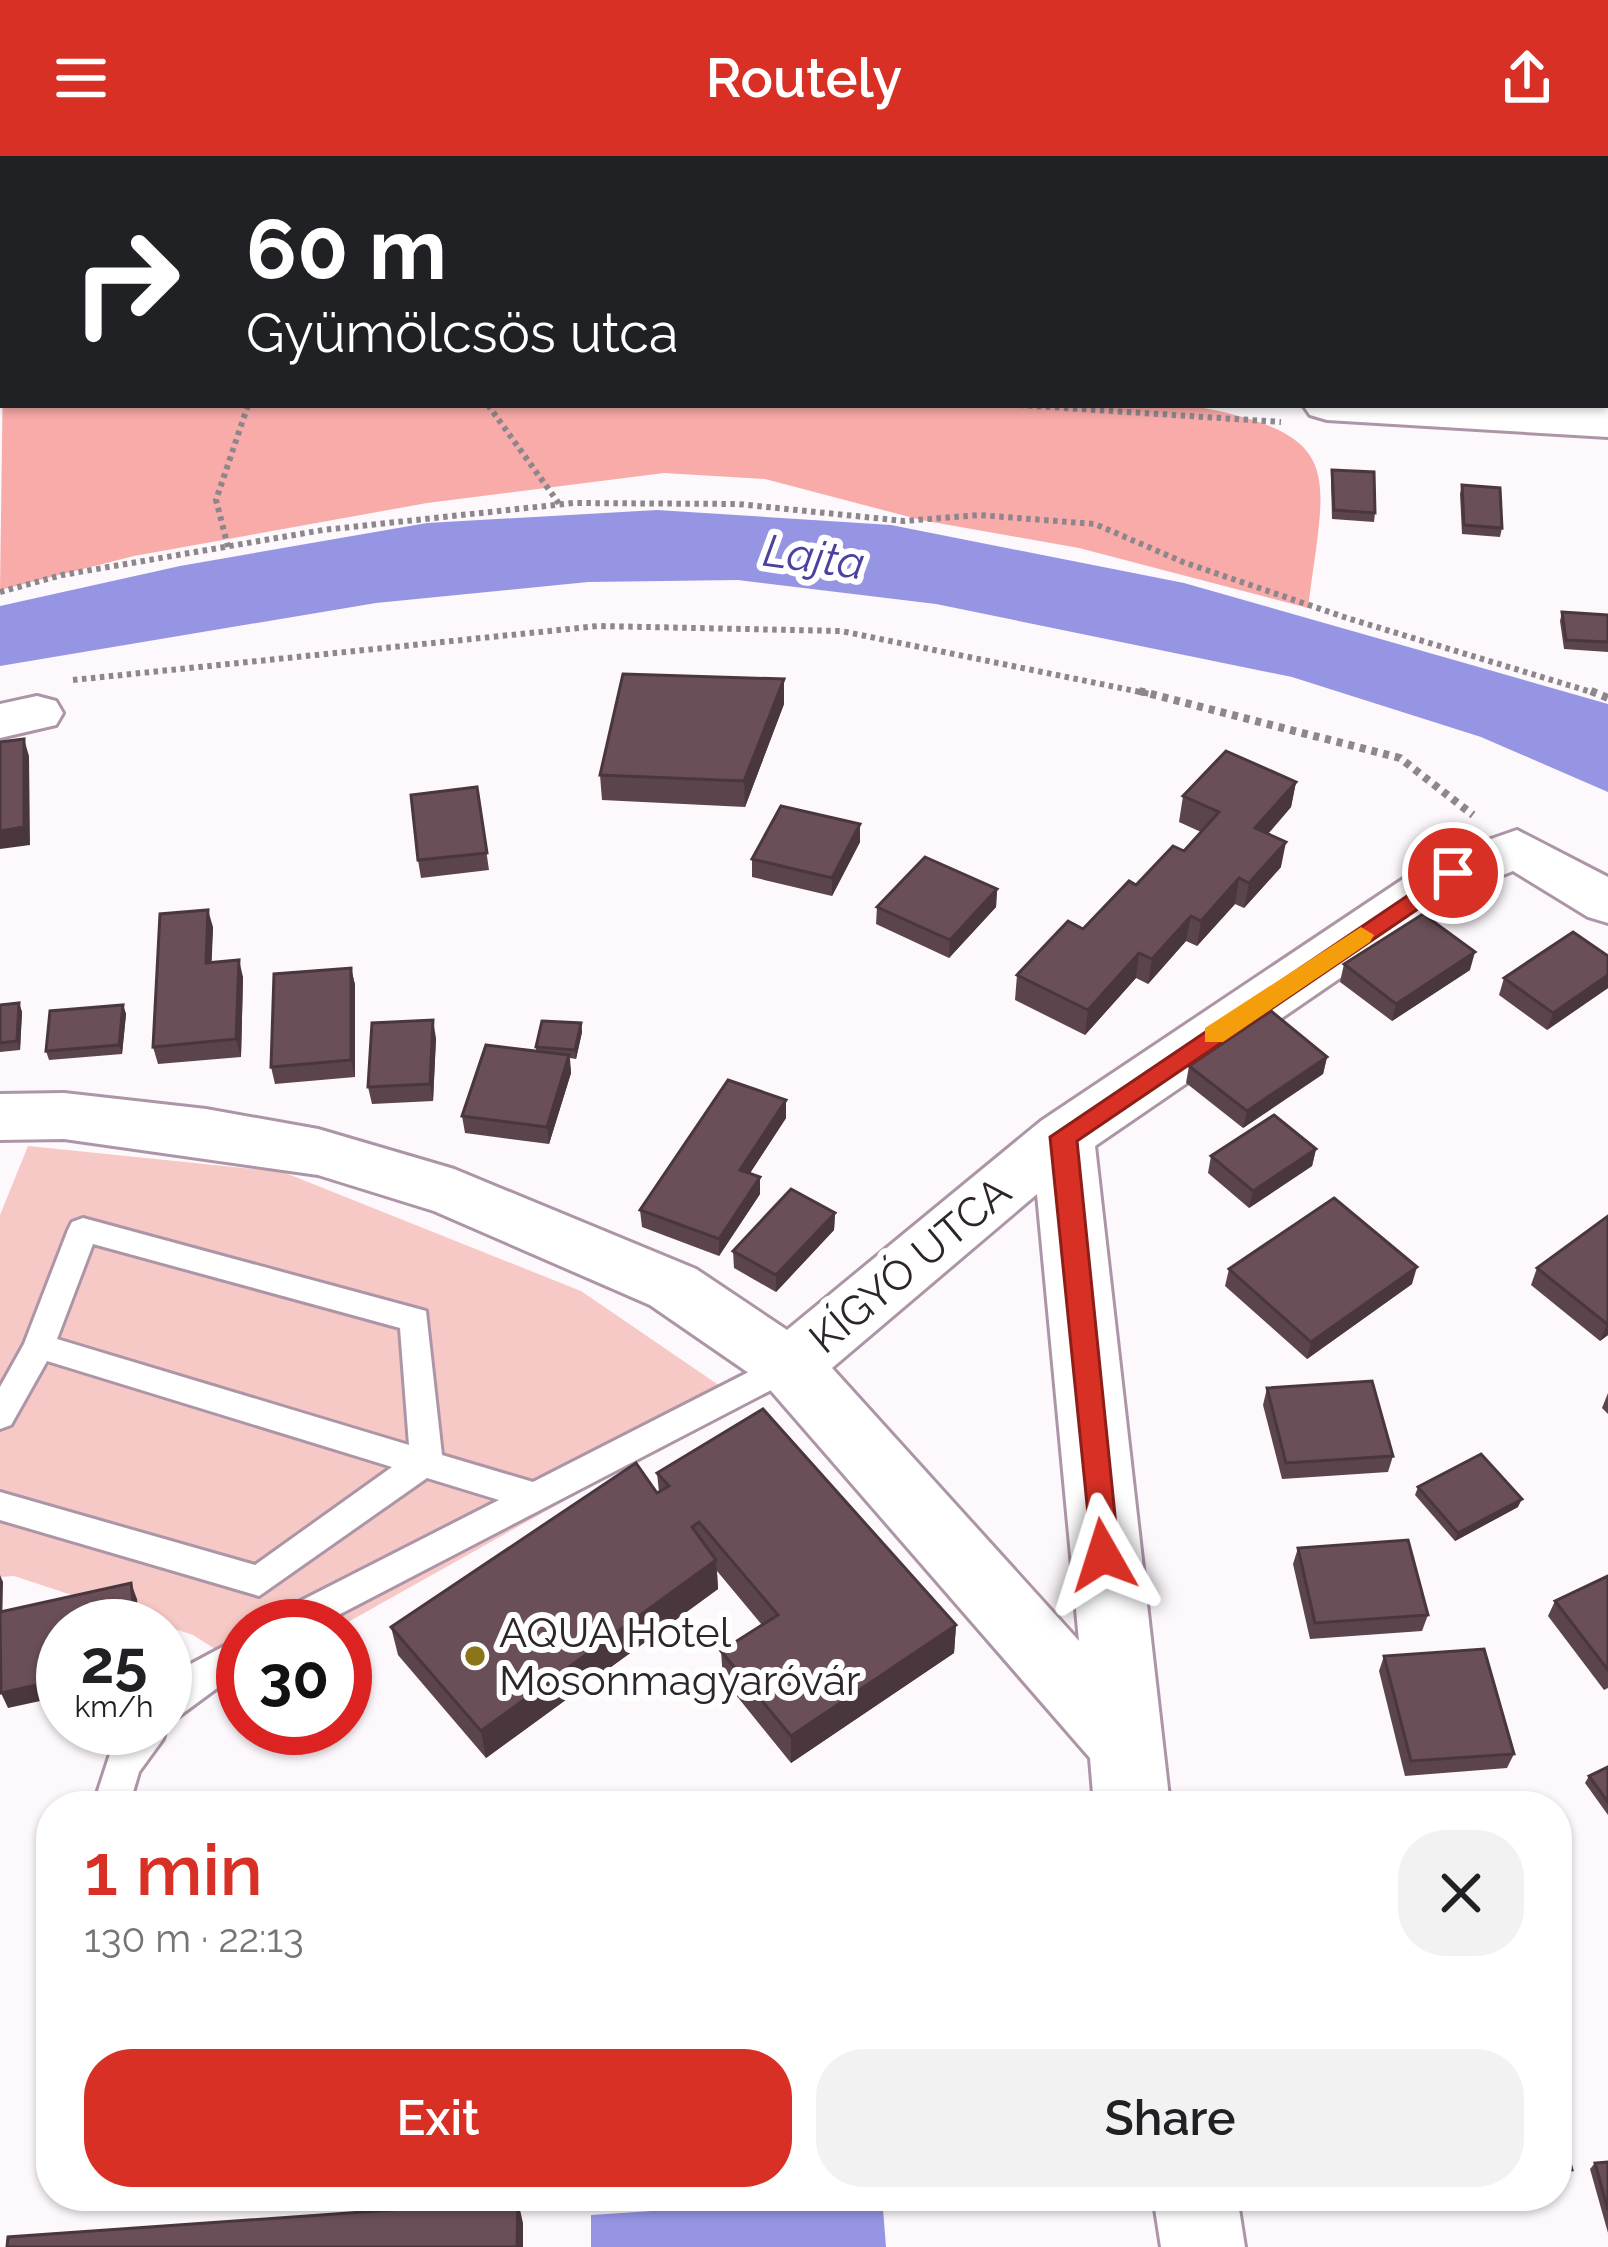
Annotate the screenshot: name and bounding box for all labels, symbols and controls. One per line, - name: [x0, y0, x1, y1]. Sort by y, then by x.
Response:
- icon: menu: [48, 45, 114, 111]
- icon: share: [1494, 45, 1560, 111]
- text: Routely: [706, 46, 902, 110]
- text: 60 m: [246, 200, 447, 299]
- icon: right: [48, 204, 204, 360]
- text: Gyümölcsös utca: [246, 301, 678, 365]
- water label: Lajta: [760, 524, 868, 590]
- pin: [1402, 822, 1504, 924]
- icon: arrive: [1420, 840, 1486, 906]
- street label: KÍGYÓ UTCA: [800, 1167, 1020, 1363]
- position arrow: [1040, 1492, 1166, 1618]
- speed limit sign: 30: [216, 1599, 372, 1755]
- place label: AQUA Hotel Mosonmagyaróvár: [499, 1608, 861, 1705]
- text: 25: [80, 1627, 148, 1697]
- marker: AQUA Hotel Mosonmagyaróvár: [462, 1643, 488, 1669]
- text: km/h: [74, 1689, 154, 1724]
- text: 1 min: [84, 1827, 263, 1912]
- button: close: [1398, 1830, 1524, 1956]
- text: 130 m · 22:13: [84, 1915, 304, 1961]
- button: Exit: [84, 2049, 792, 2187]
- button: Share: [816, 2049, 1524, 2187]

